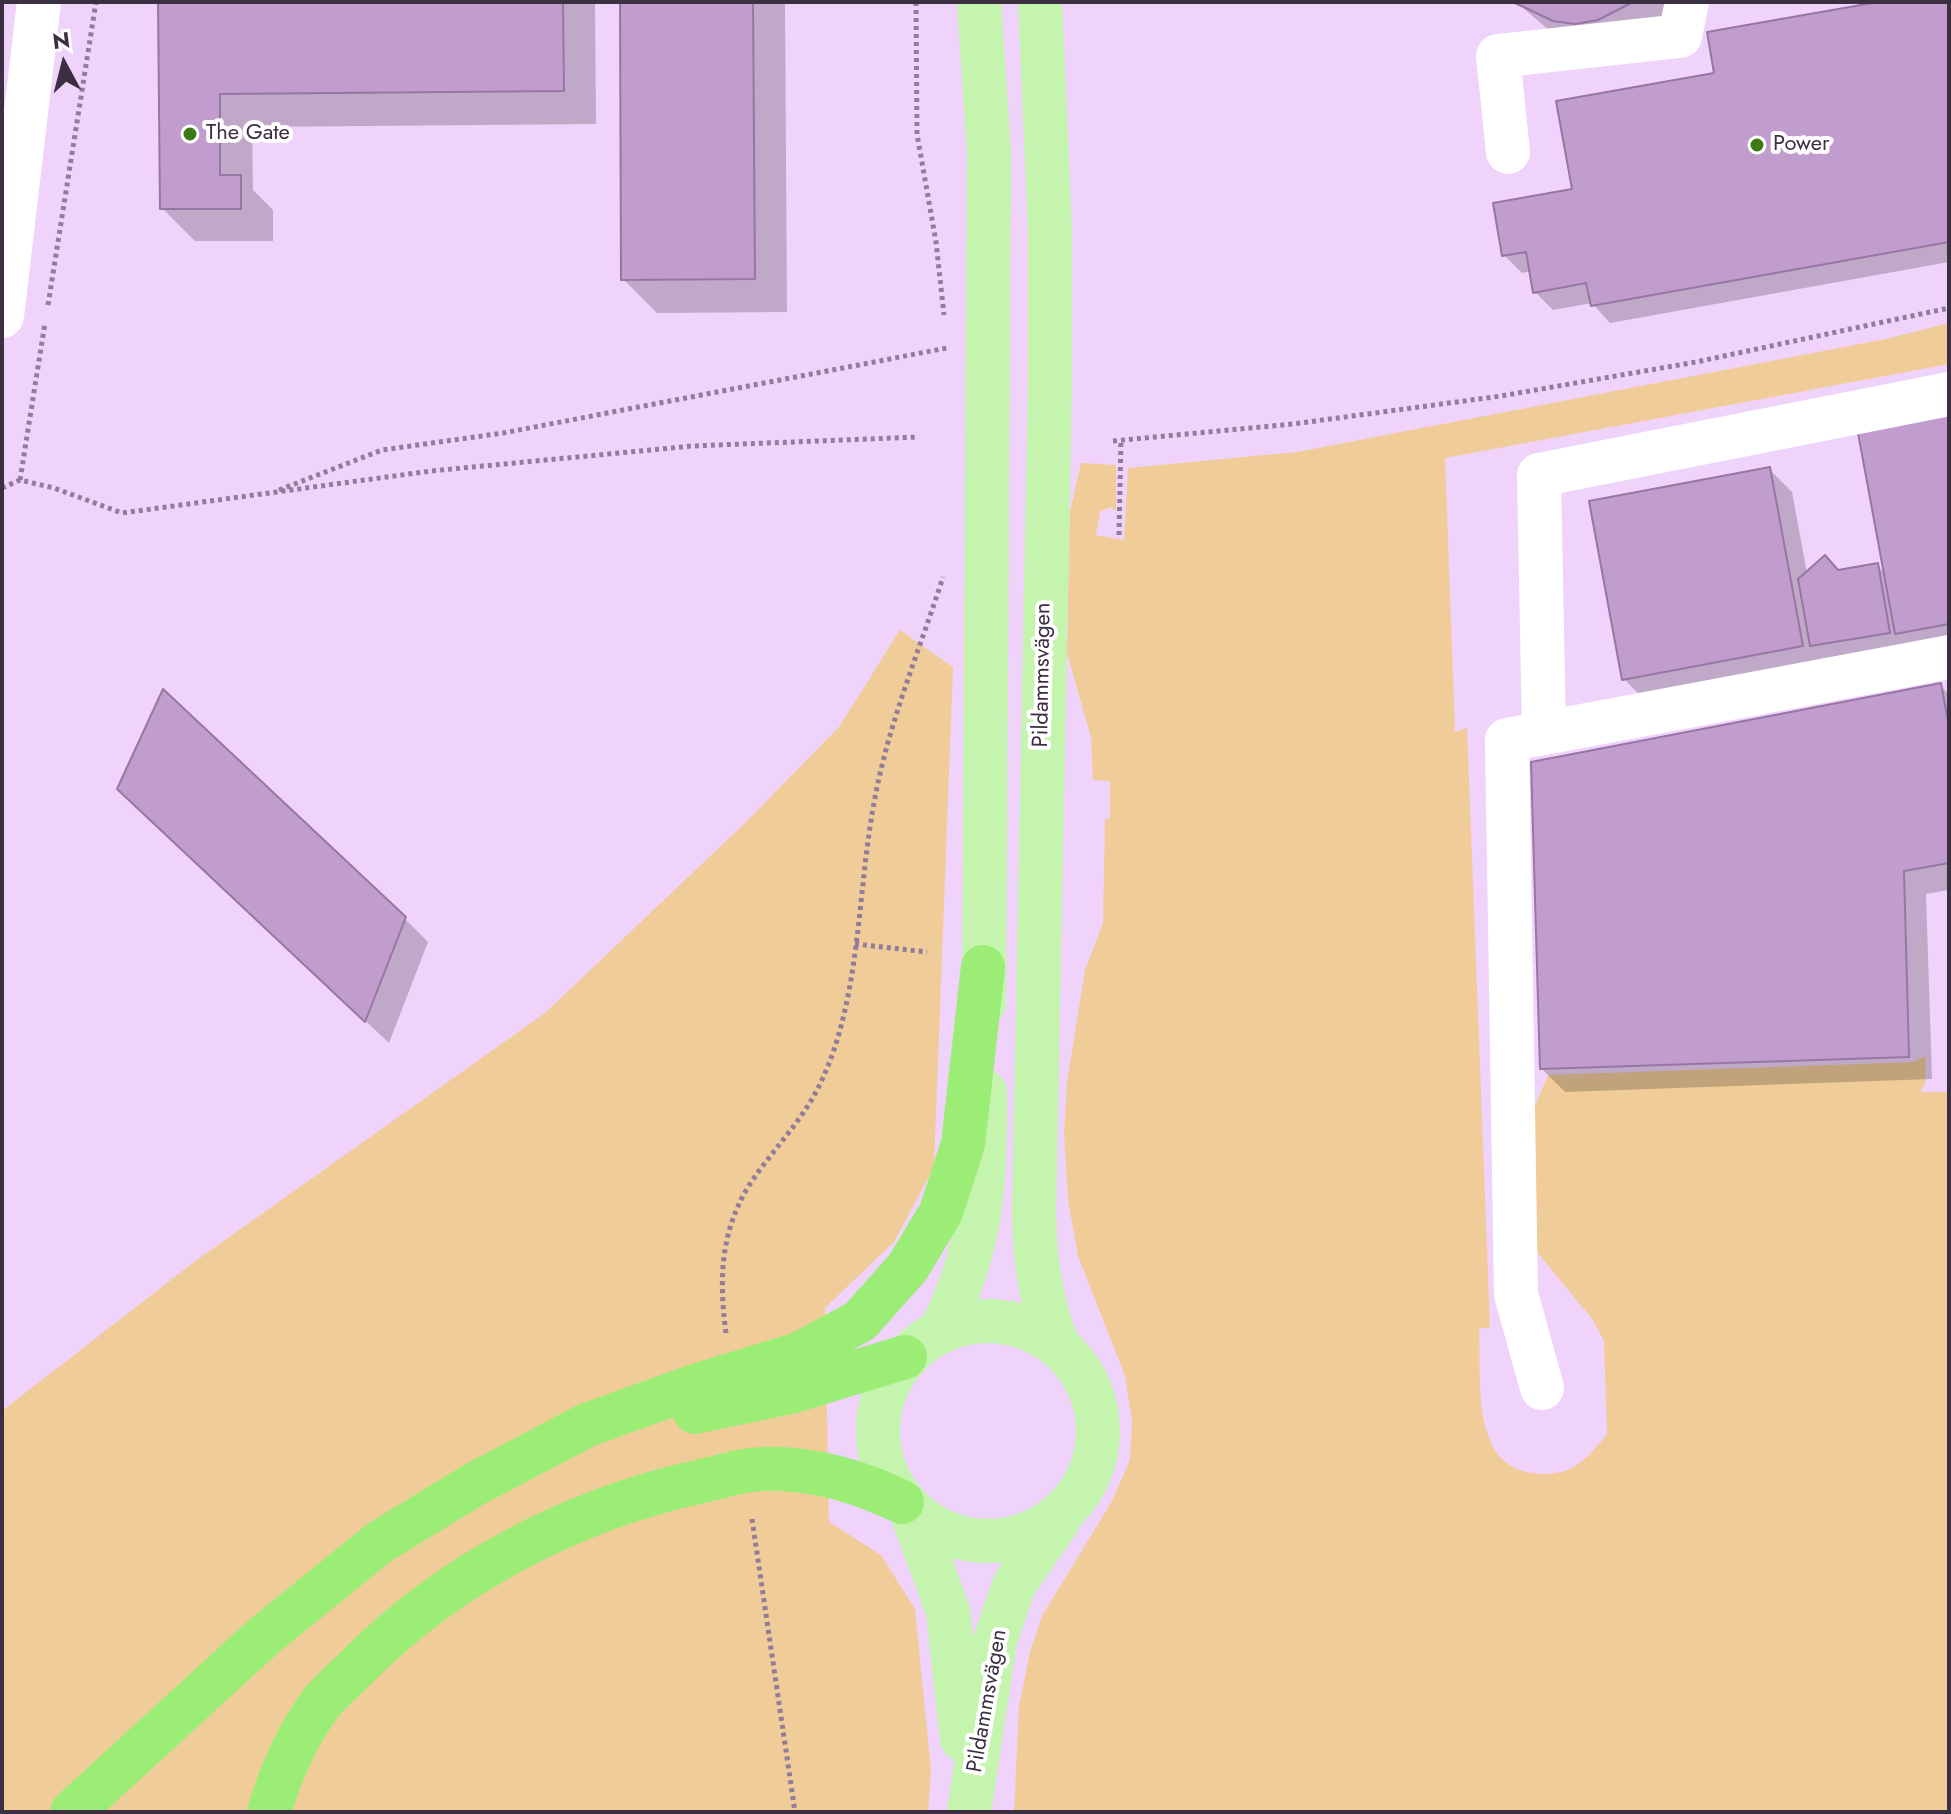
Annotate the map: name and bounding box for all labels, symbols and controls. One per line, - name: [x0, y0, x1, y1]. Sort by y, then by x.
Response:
- text: N: [50, 23, 72, 57]
- north arrow: [24, 24, 104, 104]
- place label: The Gate: [206, 121, 290, 147]
- marker: The Gate: [181, 125, 199, 143]
- place label: Power: [1773, 132, 1830, 158]
- marker: Power: [1748, 136, 1766, 154]
- street label: Pildammsvägen: [1029, 602, 1057, 748]
- street label: Pildammsvägen: [962, 1627, 1014, 1775]

